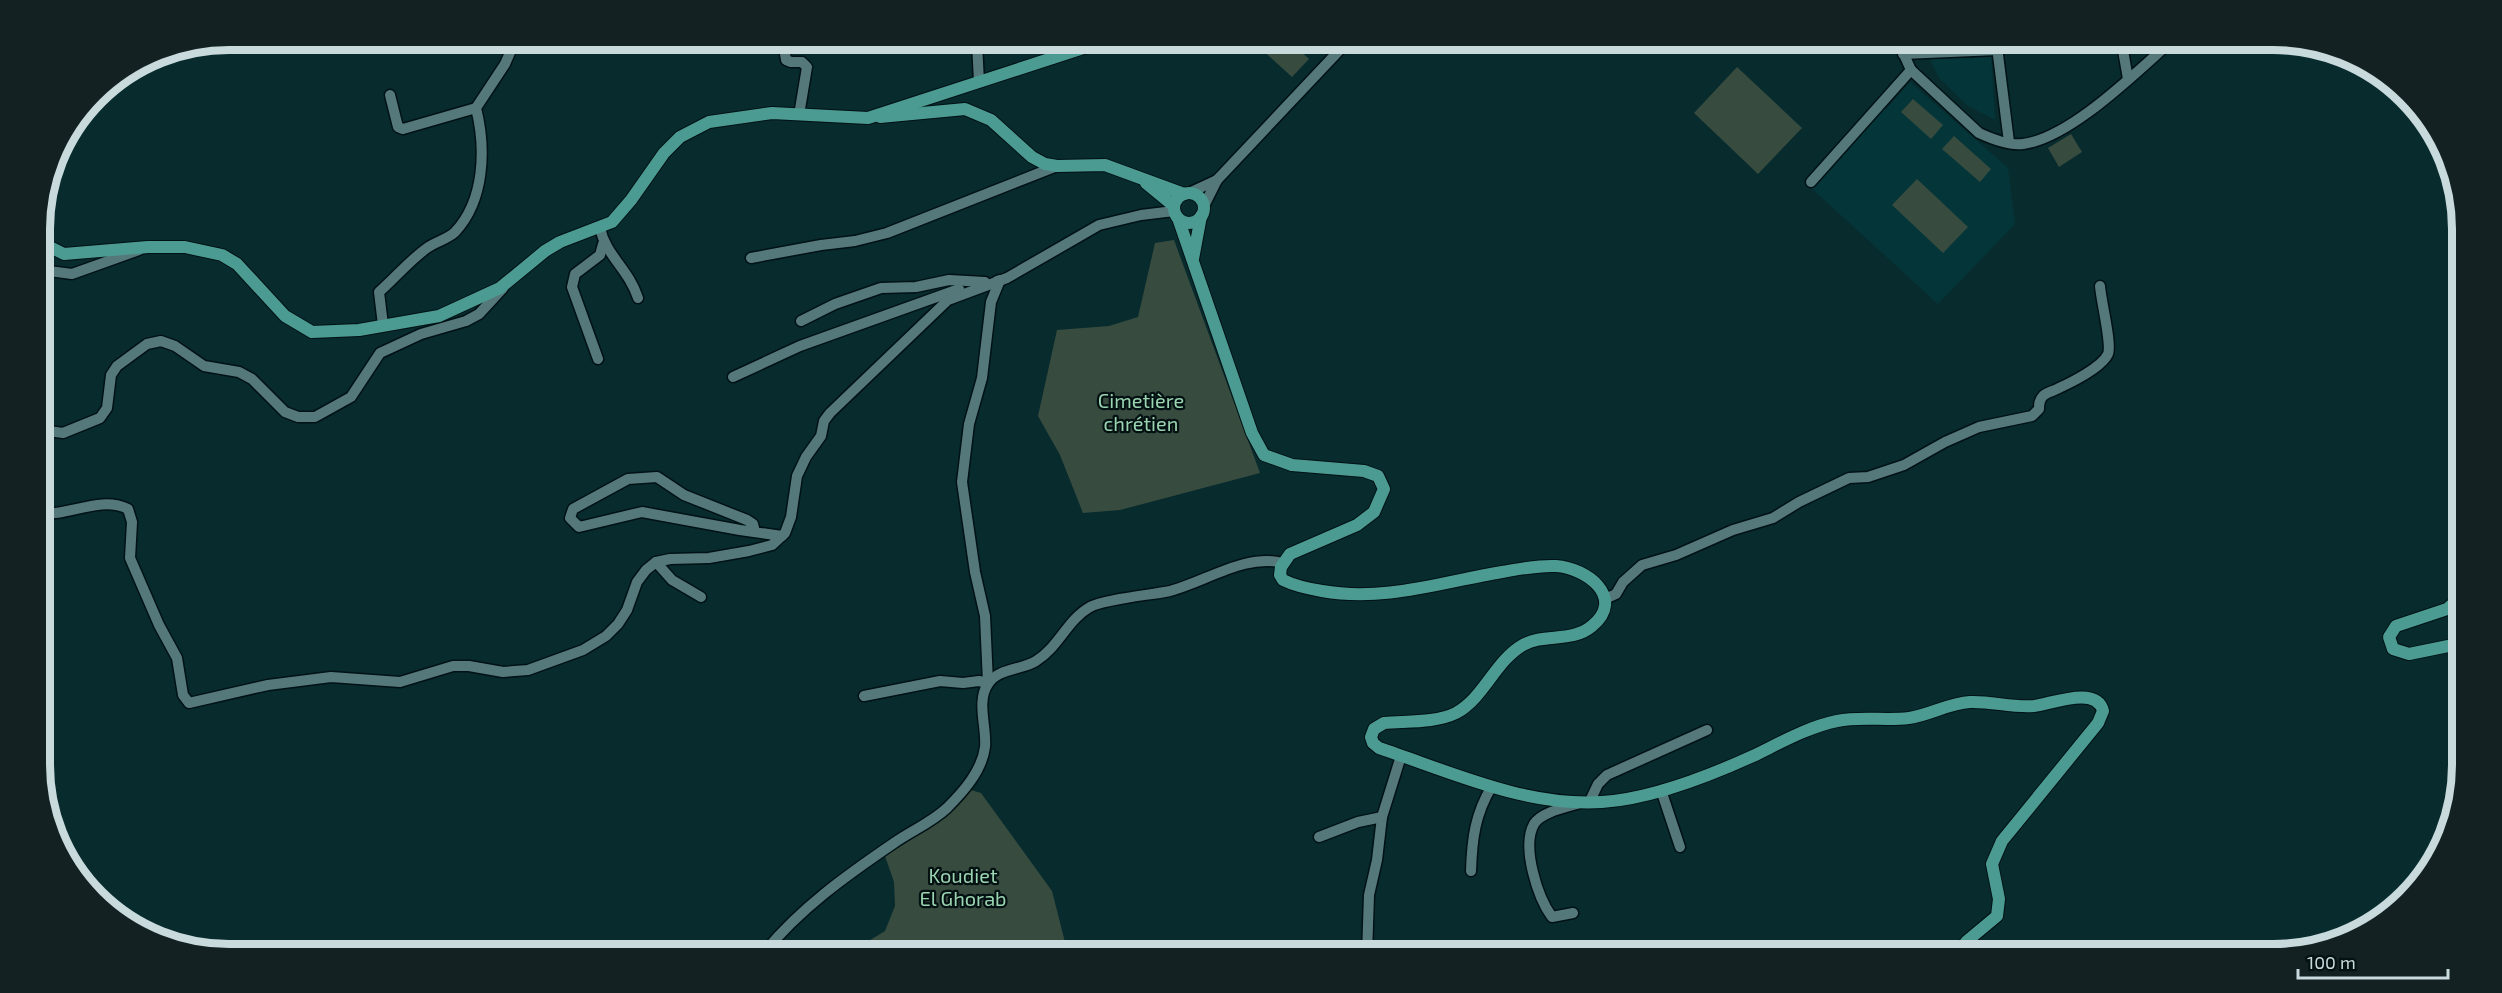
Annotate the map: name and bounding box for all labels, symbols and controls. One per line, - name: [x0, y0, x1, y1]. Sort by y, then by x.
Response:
- park label: Cimetière chrétien: [1098, 388, 1184, 435]
- park label: Koudiet El Ghorab: [919, 863, 1007, 910]
- scale bar: [2298, 942, 2448, 980]
- text: 100 m: [2307, 951, 2356, 973]

